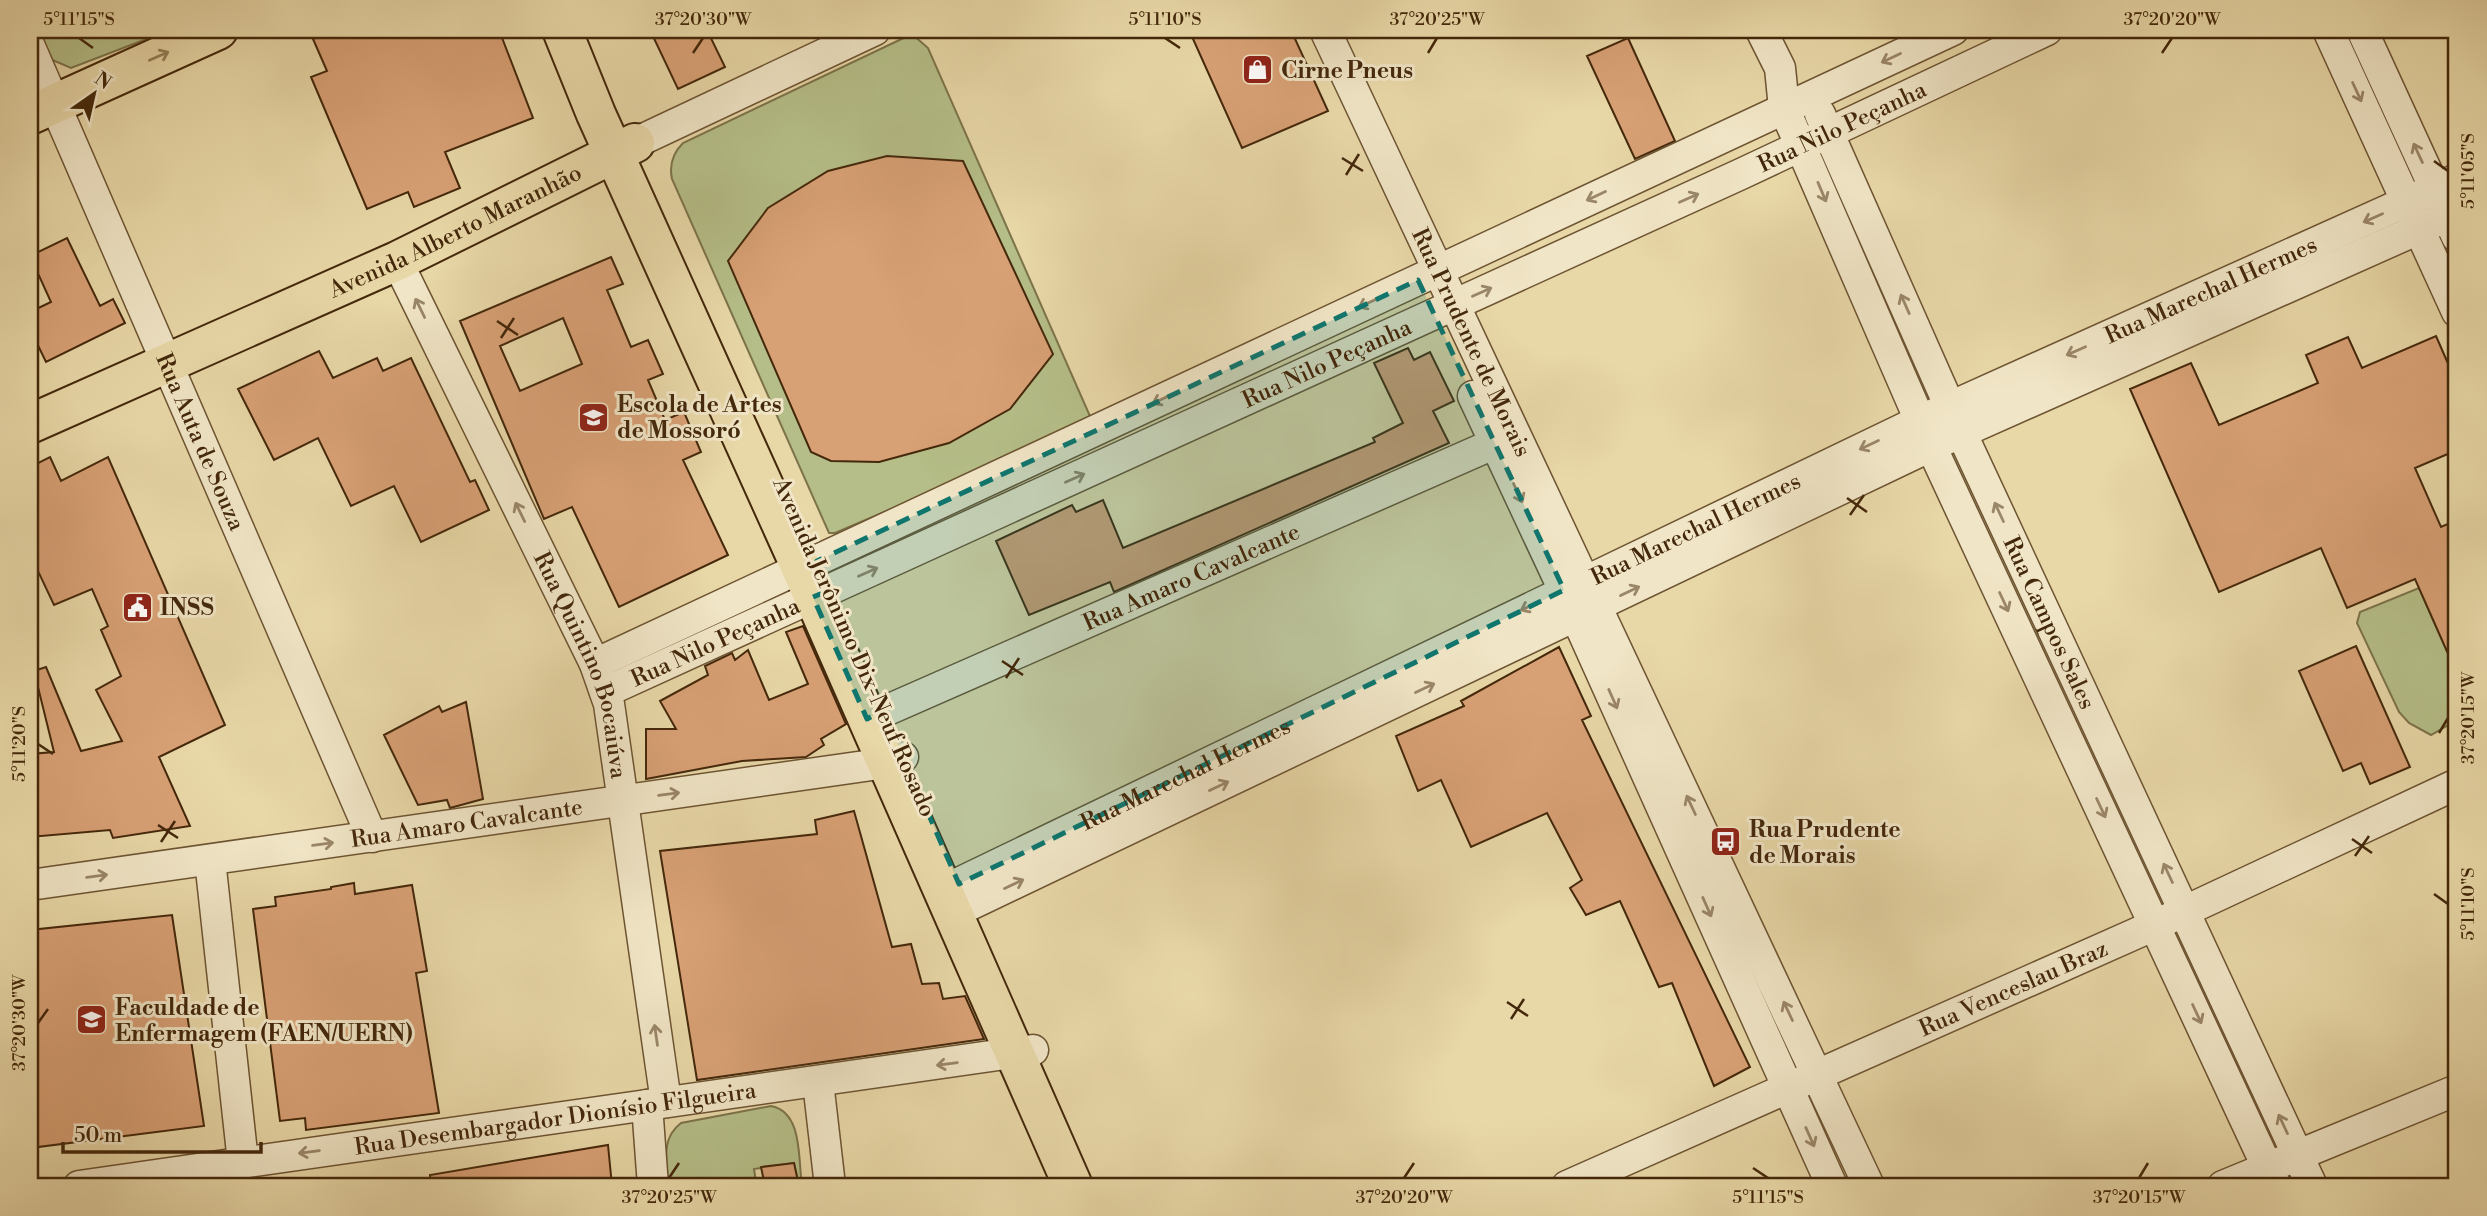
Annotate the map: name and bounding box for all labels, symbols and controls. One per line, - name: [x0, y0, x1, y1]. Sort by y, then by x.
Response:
- text: 5°11'15"S: [43, 8, 115, 31]
- text: 37°20'30"W: [655, 8, 752, 31]
- text: 5°11'10"S: [1128, 8, 1202, 31]
- text: 37°20'25"W: [1389, 8, 1485, 31]
- text: 37°20'20"W: [2123, 8, 2221, 31]
- one-way arrow: [147, 49, 169, 62]
- one-way arrow: [1881, 52, 1902, 65]
- shop icon: Cirne Pneus: [1241, 53, 1275, 87]
- place label: Cirne Pneus: [1281, 57, 1413, 85]
- north arrow: [60, 60, 130, 130]
- text: N: [90, 67, 116, 95]
- street label: Rua Nilo Peçanha: [1754, 76, 1931, 179]
- one-way arrow: [2351, 81, 2364, 102]
- text: 5°11'05"S: [2457, 133, 2480, 209]
- one-way arrow: [2411, 143, 2424, 164]
- street label: Avenida Alberto Maranhão: [324, 159, 586, 305]
- one-way arrow: [1816, 181, 1829, 202]
- one-way arrow: [1586, 190, 1607, 203]
- one-way arrow: [1678, 191, 1700, 204]
- one-way arrow: [2363, 212, 2384, 225]
- street label: Rua Prudente de Morais: [1405, 224, 1537, 461]
- street label: Rua Marechal Hermes: [2101, 231, 2321, 350]
- one-way arrow: [1471, 285, 1493, 298]
- one-way arrow: [1898, 294, 1911, 315]
- one-way arrow: [1358, 297, 1379, 310]
- one-way arrow: [413, 298, 427, 319]
- street label: Rua Nilo Peçanha: [1238, 313, 1416, 415]
- one-way arrow: [2066, 345, 2087, 358]
- street label: Rua Auta de Souza: [149, 349, 251, 535]
- place label: Escola de Artes de Mossoró: [617, 391, 782, 445]
- one-way arrow: [1152, 393, 1173, 407]
- school or university icon: Escola de Artes de Mossoró: [577, 400, 611, 434]
- one-way arrow: [1859, 439, 1880, 452]
- street label: Rua Marechal Hermes: [1586, 467, 1805, 592]
- one-way arrow: [1064, 471, 1085, 484]
- street label: Avenida Jerônimo Dix-Neuf Rosado: [766, 473, 942, 821]
- one-way arrow: [1512, 482, 1526, 503]
- one-way arrow: [513, 502, 527, 523]
- one-way arrow: [1991, 502, 2005, 523]
- street label: Rua Amaro Cavalcante: [1079, 518, 1304, 637]
- street label: Rua Campos Sales: [1997, 532, 2101, 714]
- street label: Rua Quintino Bocaiúva: [527, 547, 633, 781]
- one-way arrow: [857, 565, 878, 578]
- one-way arrow: [1620, 583, 1641, 596]
- public building icon: INSS: [120, 590, 154, 624]
- one-way arrow: [1998, 590, 2011, 612]
- street label: Rua Nilo Peçanha: [627, 592, 805, 693]
- place label: INSS: [160, 594, 214, 622]
- one-way arrow: [1520, 599, 1541, 613]
- text: 37°20'15"W: [2457, 671, 2480, 764]
- one-way arrow: [1414, 681, 1435, 694]
- one-way arrow: [1607, 688, 1620, 709]
- text: 5°11'20"S: [8, 706, 31, 782]
- street label: Rua Marechal Hermes: [1076, 712, 1295, 837]
- one-way arrow: [1208, 779, 1229, 792]
- one-way arrow: [657, 788, 680, 801]
- street label: Rua Amaro Cavalcante: [349, 793, 585, 854]
- one-way arrow: [1684, 795, 1697, 816]
- one-way arrow: [2094, 797, 2108, 818]
- place label: Rua Prudente de Morais: [1749, 816, 1900, 870]
- bus stop icon: Rua Prudente de Morais: [1709, 825, 1743, 859]
- one-way arrow: [311, 838, 334, 851]
- one-way arrow: [2160, 863, 2174, 884]
- text: 5°11'10"S: [2457, 867, 2480, 941]
- one-way arrow: [85, 869, 108, 882]
- one-way arrow: [1003, 876, 1024, 890]
- one-way arrow: [1701, 896, 1714, 917]
- street label: Rua Venceslau Braz: [1915, 935, 2112, 1043]
- text: 37°20'30"W: [8, 974, 31, 1071]
- place label: Faculdade de Enfermagem (FAEN/UERN): [115, 994, 413, 1048]
- one-way arrow: [1781, 1001, 1794, 1022]
- school or university icon: Faculdade de Enfermagem (FAEN/UERN): [75, 1003, 109, 1037]
- one-way arrow: [2190, 1003, 2204, 1024]
- one-way arrow: [649, 1024, 662, 1047]
- one-way arrow: [937, 1058, 959, 1071]
- street label: Rua Desembargador Dionísio Filgueira: [353, 1077, 758, 1162]
- scale bar: [63, 1111, 261, 1155]
- one-way arrow: [2276, 1114, 2289, 1135]
- text: 50 m: [74, 1123, 122, 1149]
- one-way arrow: [1804, 1125, 1817, 1147]
- one-way arrow: [298, 1146, 321, 1159]
- text: 37°20'25"W: [621, 1186, 717, 1209]
- text: 37°20'20"W: [1355, 1186, 1453, 1209]
- text: 5°11'15"S: [1732, 1186, 1804, 1209]
- text: 37°20'15"W: [2093, 1186, 2186, 1209]

